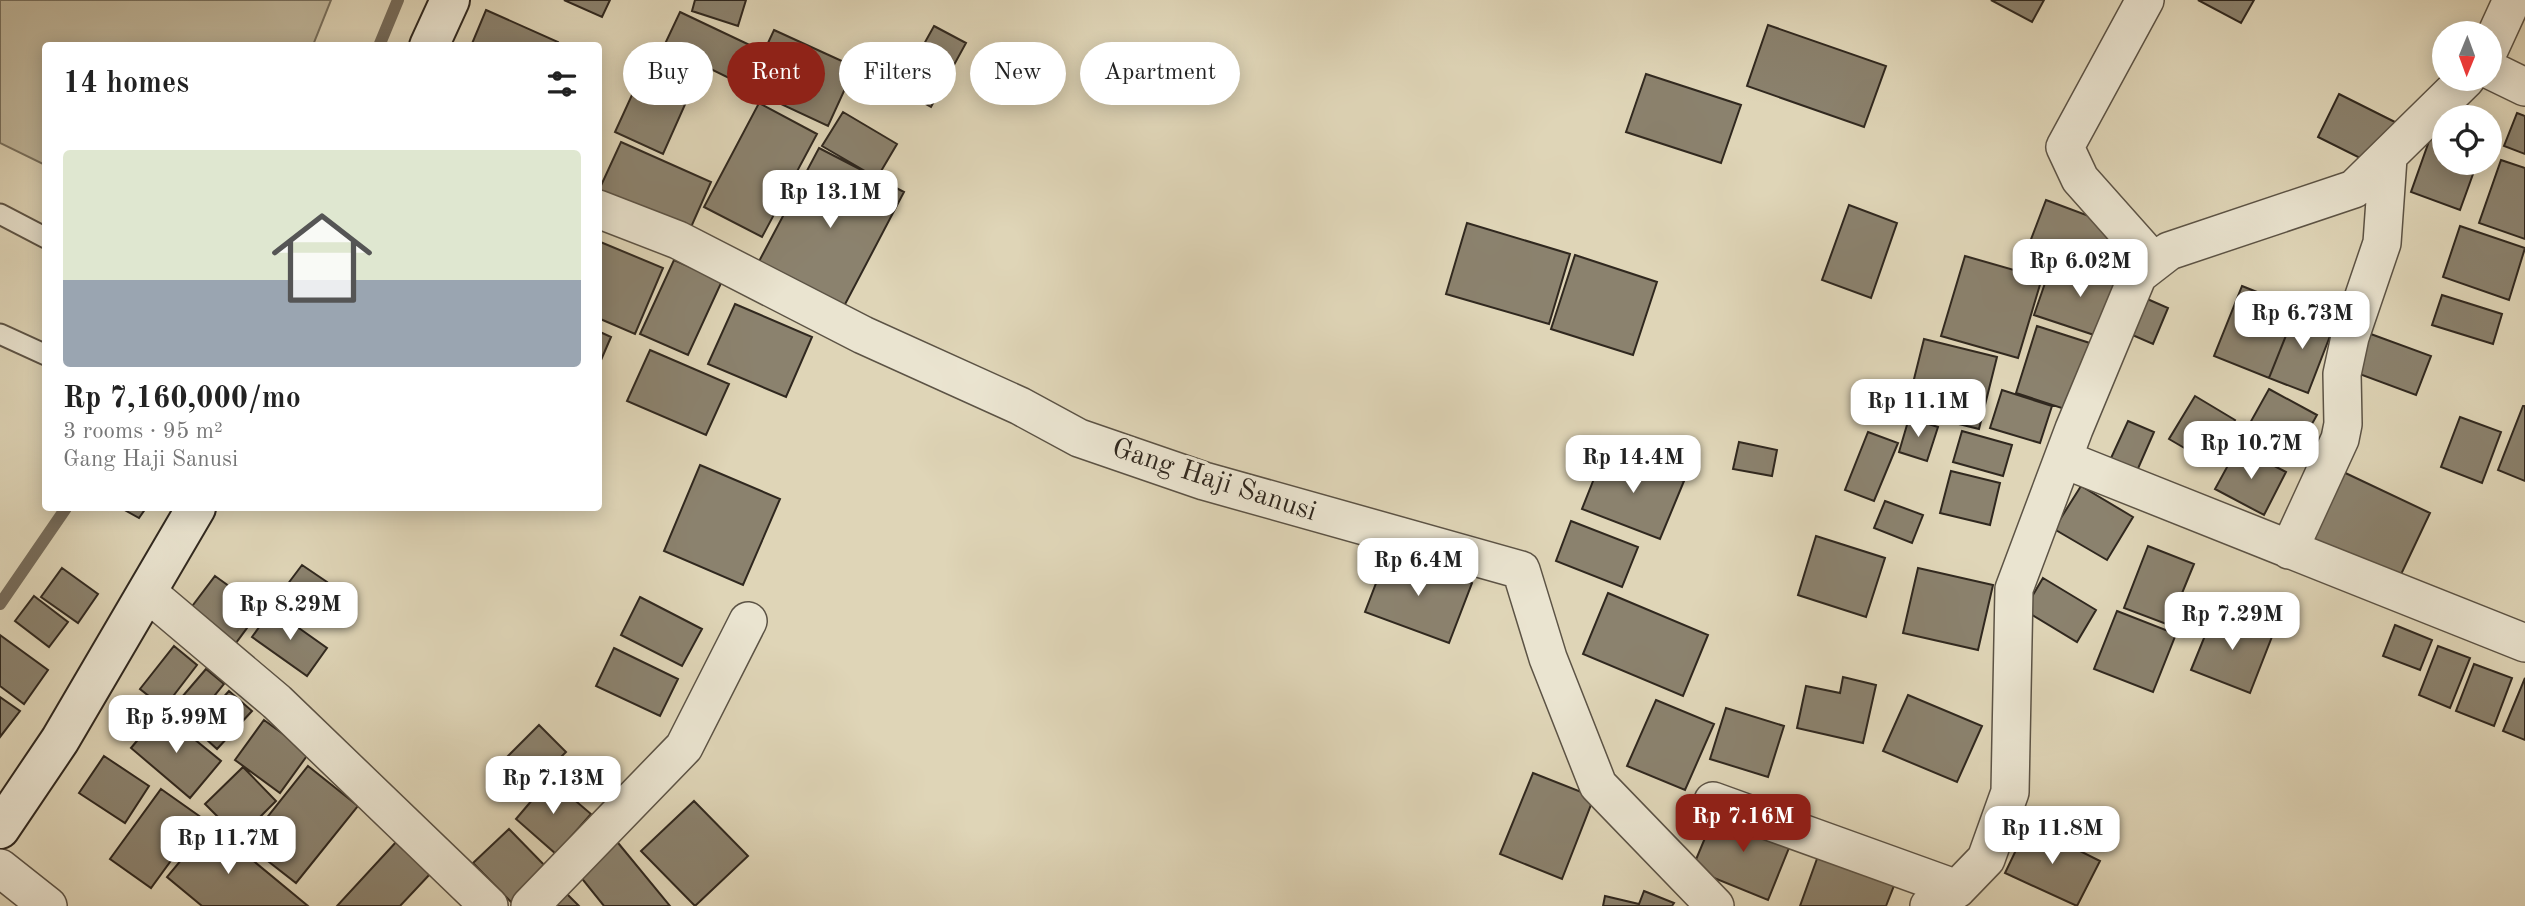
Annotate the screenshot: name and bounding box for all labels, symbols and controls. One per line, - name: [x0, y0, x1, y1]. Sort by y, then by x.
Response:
- north arrow: [2432, 21, 2502, 91]
- map controls: [2432, 21, 2502, 175]
- chip: Buy: [623, 42, 713, 105]
- chip: Rent: [727, 42, 825, 105]
- chip: Filters: [839, 42, 956, 105]
- chip: New: [970, 42, 1066, 105]
- chip: Apartment: [1080, 42, 1240, 105]
- icon: filters: [543, 65, 581, 103]
- text: 14 homes: [63, 69, 189, 99]
- button: locate: [2432, 105, 2502, 175]
- pin: Rp 13.1M: [758, 170, 902, 230]
- text: Rp 13.1M: [779, 181, 881, 204]
- icon: home: [259, 195, 385, 321]
- pin: Rp 6.02M: [2008, 240, 2152, 299]
- text: Rp 6.02M: [2029, 250, 2131, 273]
- pin: Rp 6.73M: [2230, 292, 2374, 351]
- text: Rp 6.73M: [2251, 302, 2353, 325]
- pin: Rp 11.1M: [1846, 380, 1990, 439]
- text: Rp 7,160,000/mo: [63, 384, 301, 414]
- text: Rp 11.1M: [1867, 390, 1969, 413]
- text: 3 rooms · 95 m²: [63, 420, 223, 443]
- pin: Rp 10.7M: [2179, 421, 2323, 481]
- text: Rp 10.7M: [2200, 432, 2302, 455]
- street label: Gang Haji Sanusi: [1108, 435, 1320, 527]
- pin: Rp 14.4M: [1561, 435, 1705, 495]
- text: Rp 14.4M: [1582, 446, 1684, 469]
- text: Gang Haji Sanusi: [63, 448, 238, 471]
- pin: Rp 6.4M: [1353, 538, 1483, 598]
- text: Rp 6.4M: [1373, 549, 1463, 572]
- pin: Rp 8.29M: [218, 582, 362, 642]
- pin: Rp 7.29M: [2160, 592, 2304, 652]
- text: Rp 8.29M: [239, 593, 341, 616]
- text: Rp 7.29M: [2181, 603, 2283, 626]
- pin: Rp 5.99M: [104, 696, 248, 755]
- text: Rp 5.99M: [125, 706, 227, 729]
- pin: Rp 7.13M: [481, 756, 625, 816]
- text: Rp 7.13M: [502, 767, 604, 790]
- pin: Rp 7.16M: [1671, 794, 1815, 854]
- text: Rp 7.16M: [1692, 805, 1794, 828]
- pin: Rp 11.8M: [1980, 806, 2124, 866]
- pin: Rp 11.7M: [156, 816, 300, 876]
- text: Rp 11.8M: [2001, 817, 2103, 840]
- text: Rp 11.7M: [177, 827, 279, 850]

